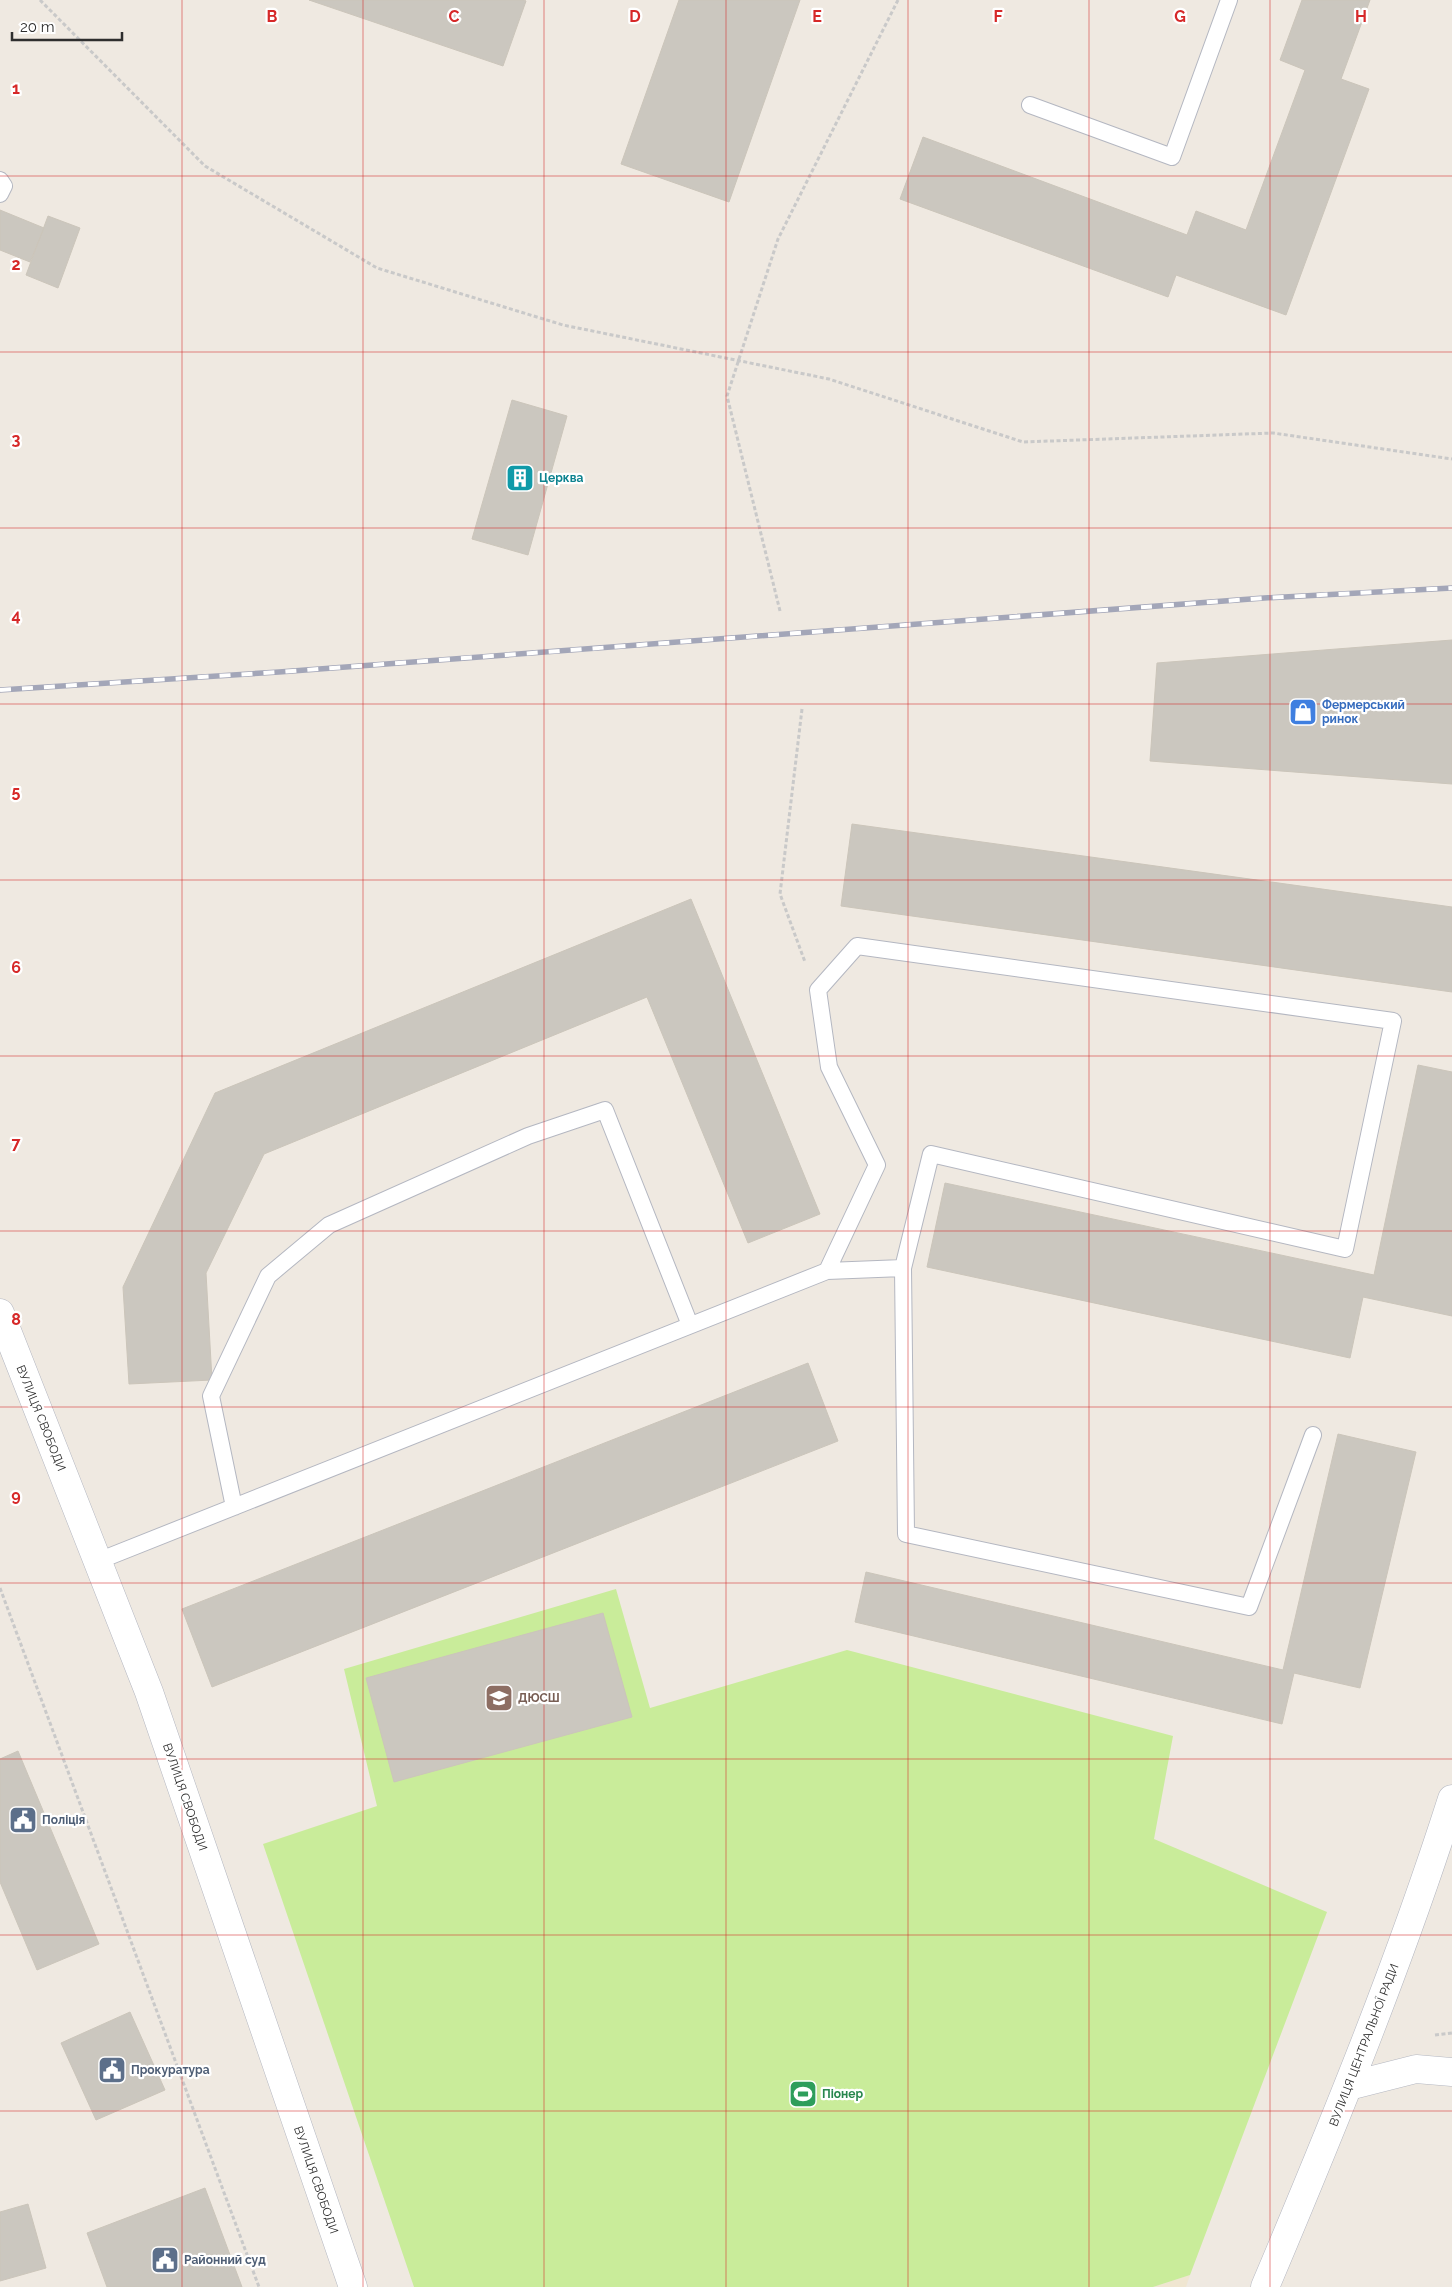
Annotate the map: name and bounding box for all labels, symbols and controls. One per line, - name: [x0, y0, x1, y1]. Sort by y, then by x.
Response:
- text: B: [267, 7, 278, 26]
- text: C: [449, 7, 460, 26]
- text: D: [629, 7, 641, 26]
- text: E: [812, 7, 822, 26]
- text: F: [993, 7, 1003, 26]
- text: G: [1174, 7, 1186, 26]
- text: H: [1355, 7, 1367, 26]
- scale bar: [12, 10, 122, 42]
- text: 20 m: [20, 18, 55, 36]
- text: 1: [12, 79, 20, 98]
- text: 2: [11, 255, 21, 274]
- text: 3: [12, 430, 21, 449]
- building icon: Церква: [505, 463, 535, 493]
- place label: Церква: [539, 471, 584, 485]
- text: 4: [11, 606, 21, 625]
- shop icon: Фермерський ринок: [1288, 697, 1318, 727]
- place label: Фермерський ринок: [1322, 698, 1405, 726]
- text: 5: [12, 782, 21, 801]
- text: 6: [11, 958, 21, 977]
- text: 7: [12, 1134, 21, 1153]
- text: 8: [11, 1310, 21, 1329]
- street label: ВУЛИЦЯ СВОБОДИ: [13, 1363, 69, 1473]
- text: 9: [11, 1486, 21, 1505]
- school or university icon: ДЮСШ: [484, 1683, 514, 1713]
- place label: ДЮСШ: [518, 1691, 560, 1705]
- street label: ВУЛИЦЯ СВОБОДИ: [160, 1741, 210, 1853]
- public building icon: Поліція: [8, 1805, 38, 1835]
- place label: Поліція: [42, 1813, 85, 1827]
- street label: ВУЛИЦЯ ЦЕНТРАЛЬНОЇ РАДИ: [1326, 1962, 1402, 2128]
- public building icon: Прокуратура: [97, 2055, 127, 2085]
- place label: Прокуратура: [131, 2063, 210, 2077]
- sports icon: Піонер: [788, 2079, 818, 2109]
- place label: Піонер: [822, 2087, 863, 2101]
- street label: ВУЛИЦЯ СВОБОДИ: [291, 2124, 341, 2236]
- public building icon: Районний суд: [150, 2245, 180, 2275]
- place label: Районний суд: [184, 2253, 266, 2267]

